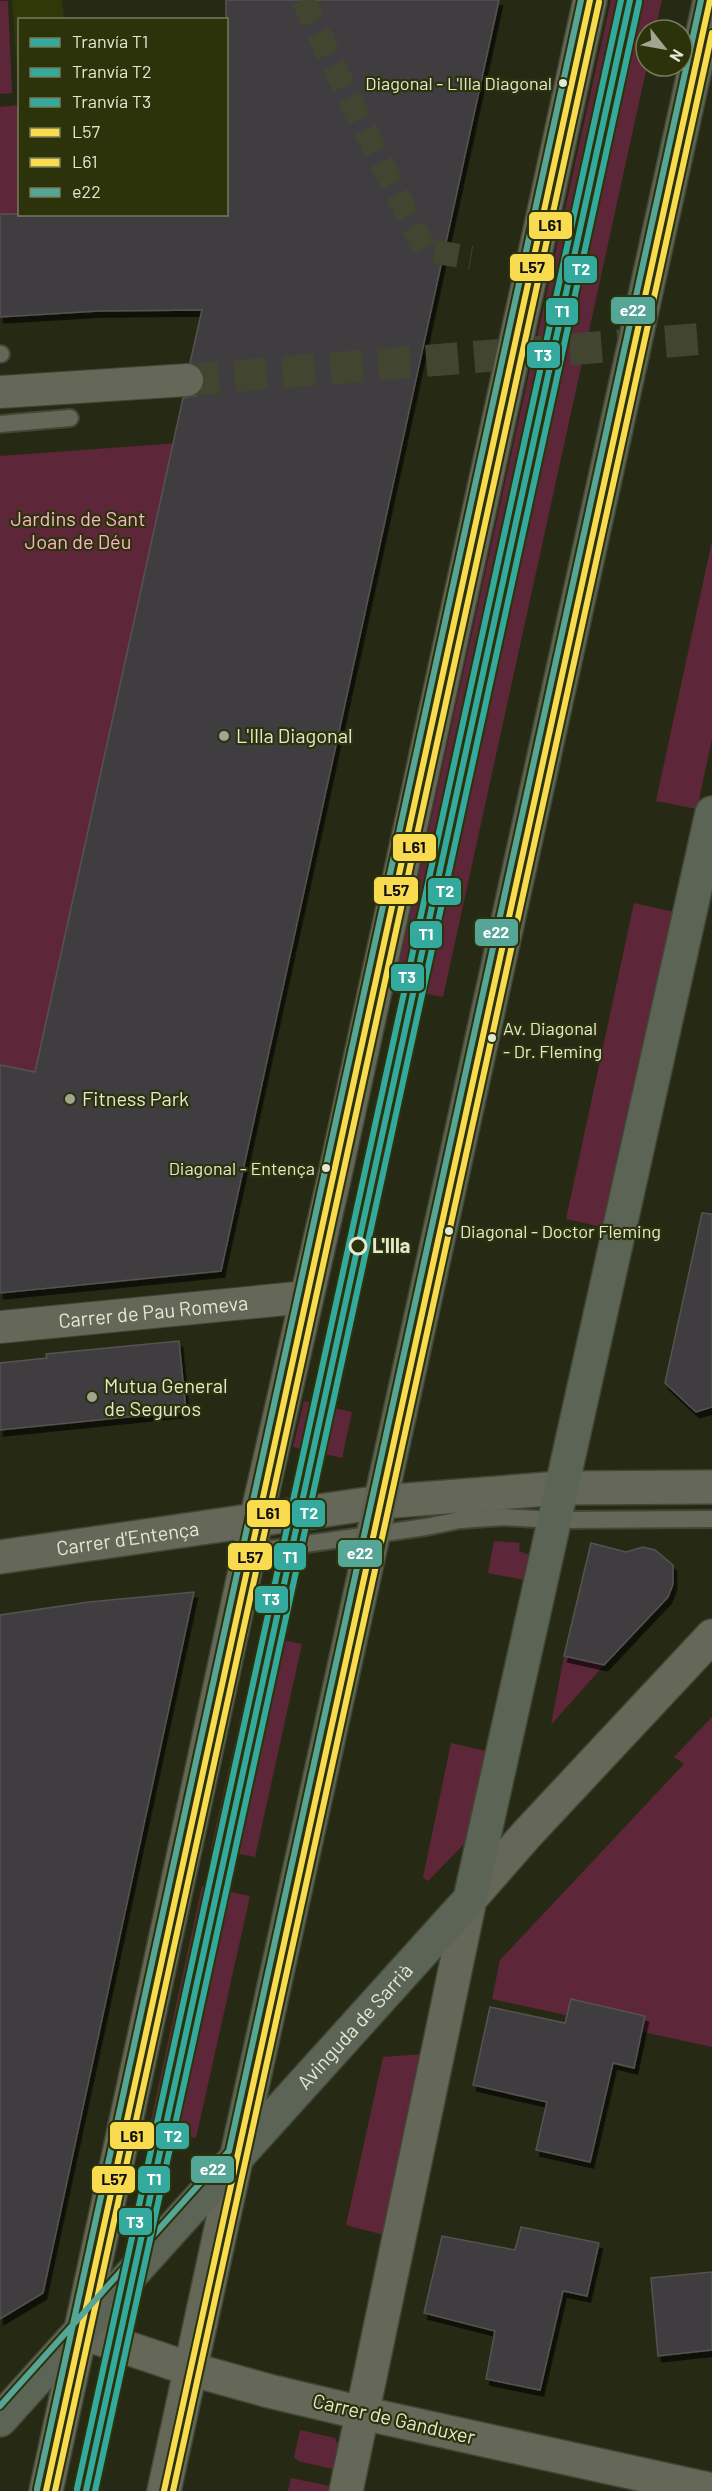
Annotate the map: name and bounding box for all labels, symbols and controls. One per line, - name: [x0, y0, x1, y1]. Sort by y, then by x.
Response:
- legend: [18, 18, 228, 216]
- north arrow: [634, 18, 694, 78]
- text: Tranvía T1: [72, 30, 148, 52]
- text: N: [666, 47, 688, 65]
- text: Tranvía T2: [72, 60, 152, 82]
- place label: Diagonal - L'Illa Diagonal: [365, 72, 552, 94]
- marker: Diagonal - L'Illa Diagonal: [557, 77, 569, 89]
- text: Tranvía T3: [72, 90, 151, 112]
- text: L57: [72, 120, 100, 142]
- text: L61: [72, 150, 97, 172]
- text: e22: [72, 180, 101, 202]
- line badge: L61: [528, 211, 573, 240]
- text: L61: [538, 215, 562, 234]
- line badge: L57: [509, 253, 555, 282]
- line badge: T2: [563, 255, 598, 284]
- text: L57: [519, 257, 545, 276]
- text: T2: [572, 259, 590, 278]
- line badge: e22: [610, 296, 656, 325]
- line badge: T1: [545, 297, 579, 326]
- text: e22: [620, 300, 646, 319]
- text: T1: [554, 301, 570, 320]
- line badge: T3: [526, 341, 561, 369]
- text: T3: [534, 345, 552, 364]
- park label: Jardins de Sant Joan de Déu: [11, 506, 145, 553]
- place label: L'Illa Diagonal: [236, 723, 353, 747]
- marker: L'Illa Diagonal: [217, 729, 231, 743]
- line badge: L61: [392, 833, 437, 862]
- text: L61: [402, 837, 426, 856]
- line badge: L57: [373, 876, 419, 905]
- line badge: T2: [427, 877, 462, 906]
- text: L57: [383, 880, 409, 899]
- text: T2: [436, 881, 454, 900]
- line badge: e22: [474, 918, 519, 947]
- line badge: T1: [409, 920, 443, 949]
- text: e22: [483, 922, 509, 941]
- text: T1: [418, 924, 434, 943]
- line badge: T3: [390, 963, 425, 992]
- text: T3: [398, 967, 416, 986]
- place label: Av. Diagonal - Dr. Fleming: [503, 1017, 602, 1062]
- marker: Av. Diagonal - Dr. Fleming: [486, 1032, 498, 1044]
- place label: Fitness Park: [82, 1086, 189, 1110]
- marker: Fitness Park: [63, 1092, 77, 1106]
- place label: Diagonal - Entença: [169, 1157, 315, 1179]
- marker: Diagonal - Entença: [320, 1162, 332, 1174]
- place label: Diagonal - Doctor Fleming: [460, 1220, 661, 1242]
- marker: Diagonal - Doctor Fleming: [443, 1225, 455, 1237]
- place label: L'Illa: [372, 1233, 410, 1257]
- marker: L'Illa: [349, 1237, 367, 1255]
- street label: Carrer de Pau Romeva: [57, 1290, 249, 1332]
- place label: Mutua General de Seguros: [104, 1373, 228, 1420]
- marker: Mutua General de Seguros: [85, 1390, 99, 1404]
- line badge: L61: [246, 1499, 291, 1528]
- line badge: T2: [291, 1499, 326, 1528]
- text: L61: [256, 1503, 280, 1522]
- text: T2: [300, 1503, 318, 1522]
- street label: Carrer d'Entença: [55, 1515, 201, 1560]
- line badge: e22: [337, 1539, 383, 1568]
- line badge: L57: [227, 1542, 273, 1571]
- line badge: T1: [273, 1542, 307, 1571]
- text: e22: [347, 1543, 373, 1562]
- text: L57: [237, 1547, 263, 1566]
- text: T1: [282, 1547, 298, 1566]
- line badge: T3: [254, 1585, 289, 1614]
- text: T3: [262, 1589, 280, 1608]
- street label: Avinguda de Sarrià: [291, 1958, 417, 2094]
- line badge: L61: [109, 2121, 155, 2150]
- line badge: T2: [155, 2122, 190, 2150]
- text: L61: [120, 2126, 144, 2145]
- text: T2: [164, 2126, 182, 2145]
- line badge: e22: [190, 2155, 235, 2184]
- text: e22: [200, 2159, 226, 2178]
- line badge: L57: [91, 2165, 136, 2194]
- line badge: T1: [137, 2165, 171, 2194]
- text: L57: [101, 2169, 127, 2188]
- text: T1: [146, 2169, 162, 2188]
- line badge: T3: [118, 2207, 153, 2236]
- text: T3: [126, 2212, 144, 2231]
- street label: Carrer de Ganduxer: [311, 2388, 478, 2448]

